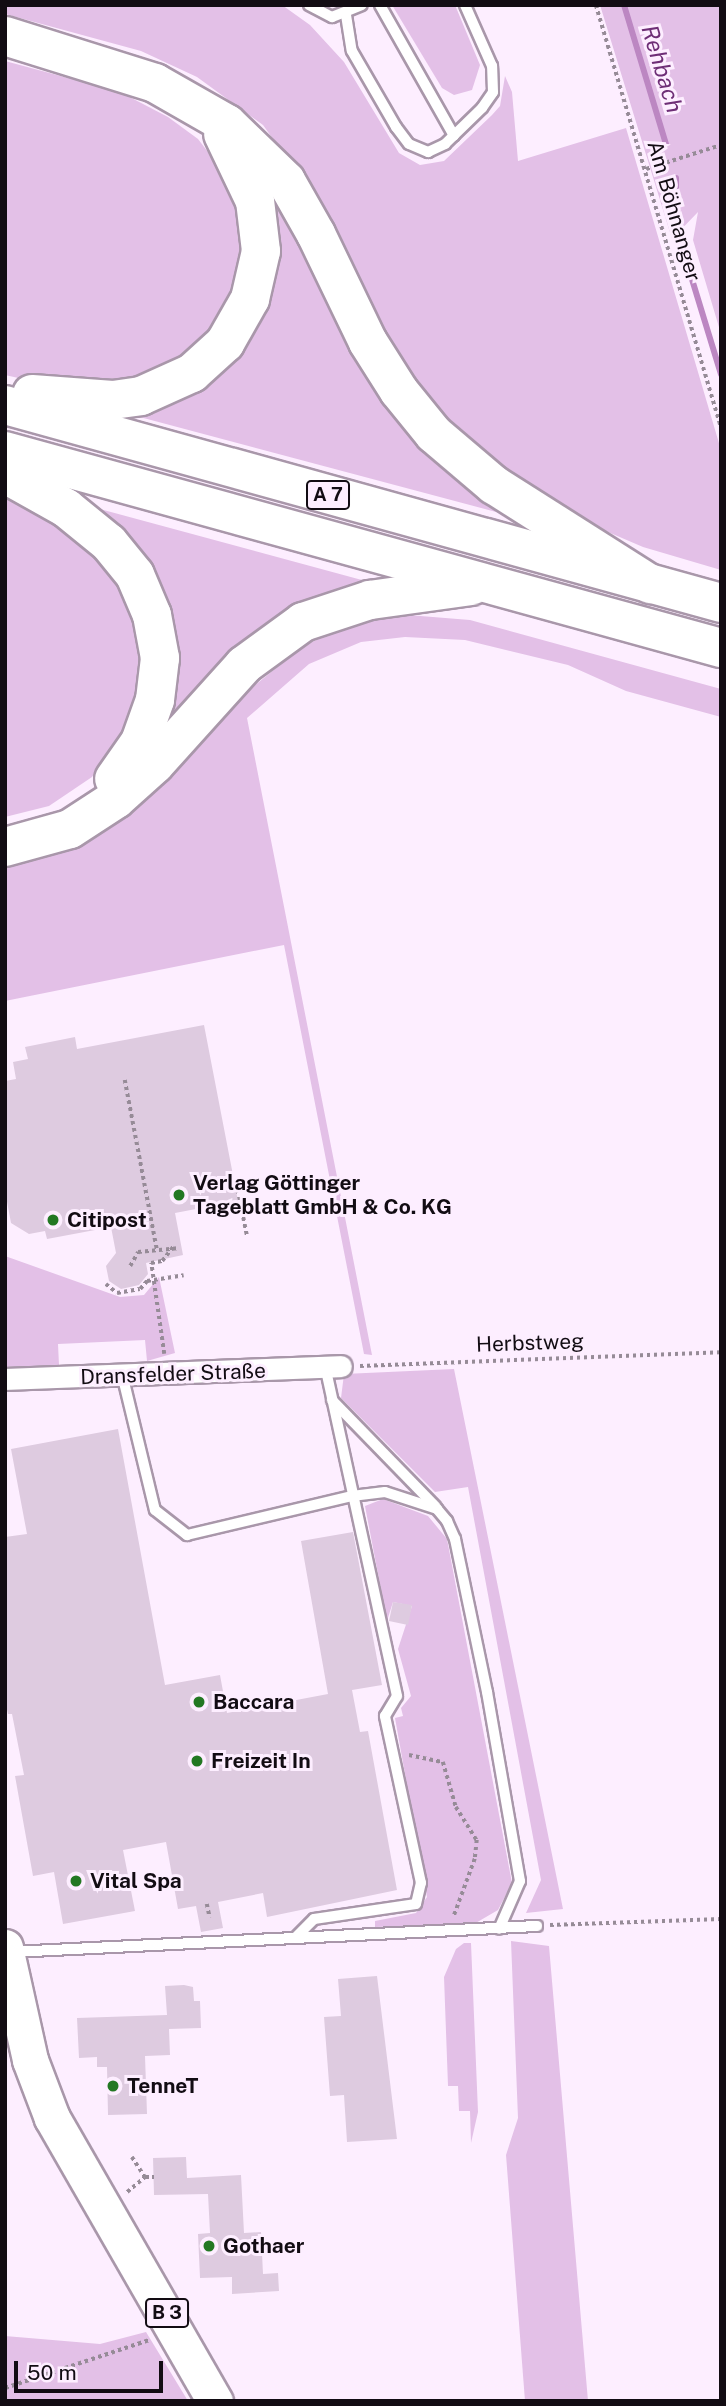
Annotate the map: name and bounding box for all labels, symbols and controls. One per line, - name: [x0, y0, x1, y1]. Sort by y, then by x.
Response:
- water label: Rehbach: [636, 22, 688, 116]
- street label: Am Böhnanger: [642, 138, 706, 284]
- road number: A 7: [305, 480, 351, 510]
- place label: Verlag Göttinger Tageblatt GmbH & Co. KG: [193, 1170, 452, 1220]
- marker: Verlag Göttinger Tageblatt GmbH & Co. KG: [171, 1187, 187, 1203]
- place label: Citipost: [67, 1207, 147, 1233]
- marker: Citipost: [45, 1212, 61, 1228]
- street label: Herbstweg: [476, 1329, 584, 1357]
- street label: Dransfelder Straße: [80, 1358, 266, 1390]
- place label: Baccara: [213, 1689, 294, 1715]
- marker: Baccara: [191, 1694, 207, 1710]
- place label: Freizeit In: [211, 1748, 311, 1774]
- marker: Freizeit In: [189, 1753, 205, 1769]
- place label: Vital Spa: [90, 1868, 182, 1894]
- marker: Vital Spa: [68, 1873, 84, 1889]
- place label: TenneT: [127, 2073, 199, 2099]
- marker: TenneT: [105, 2078, 121, 2094]
- place label: Gothaer: [223, 2233, 304, 2259]
- marker: Gothaer: [201, 2238, 217, 2254]
- road number: B 3: [144, 2298, 190, 2328]
- scale bar: [18, 2346, 166, 2390]
- text: 50 m: [27, 2360, 77, 2385]

